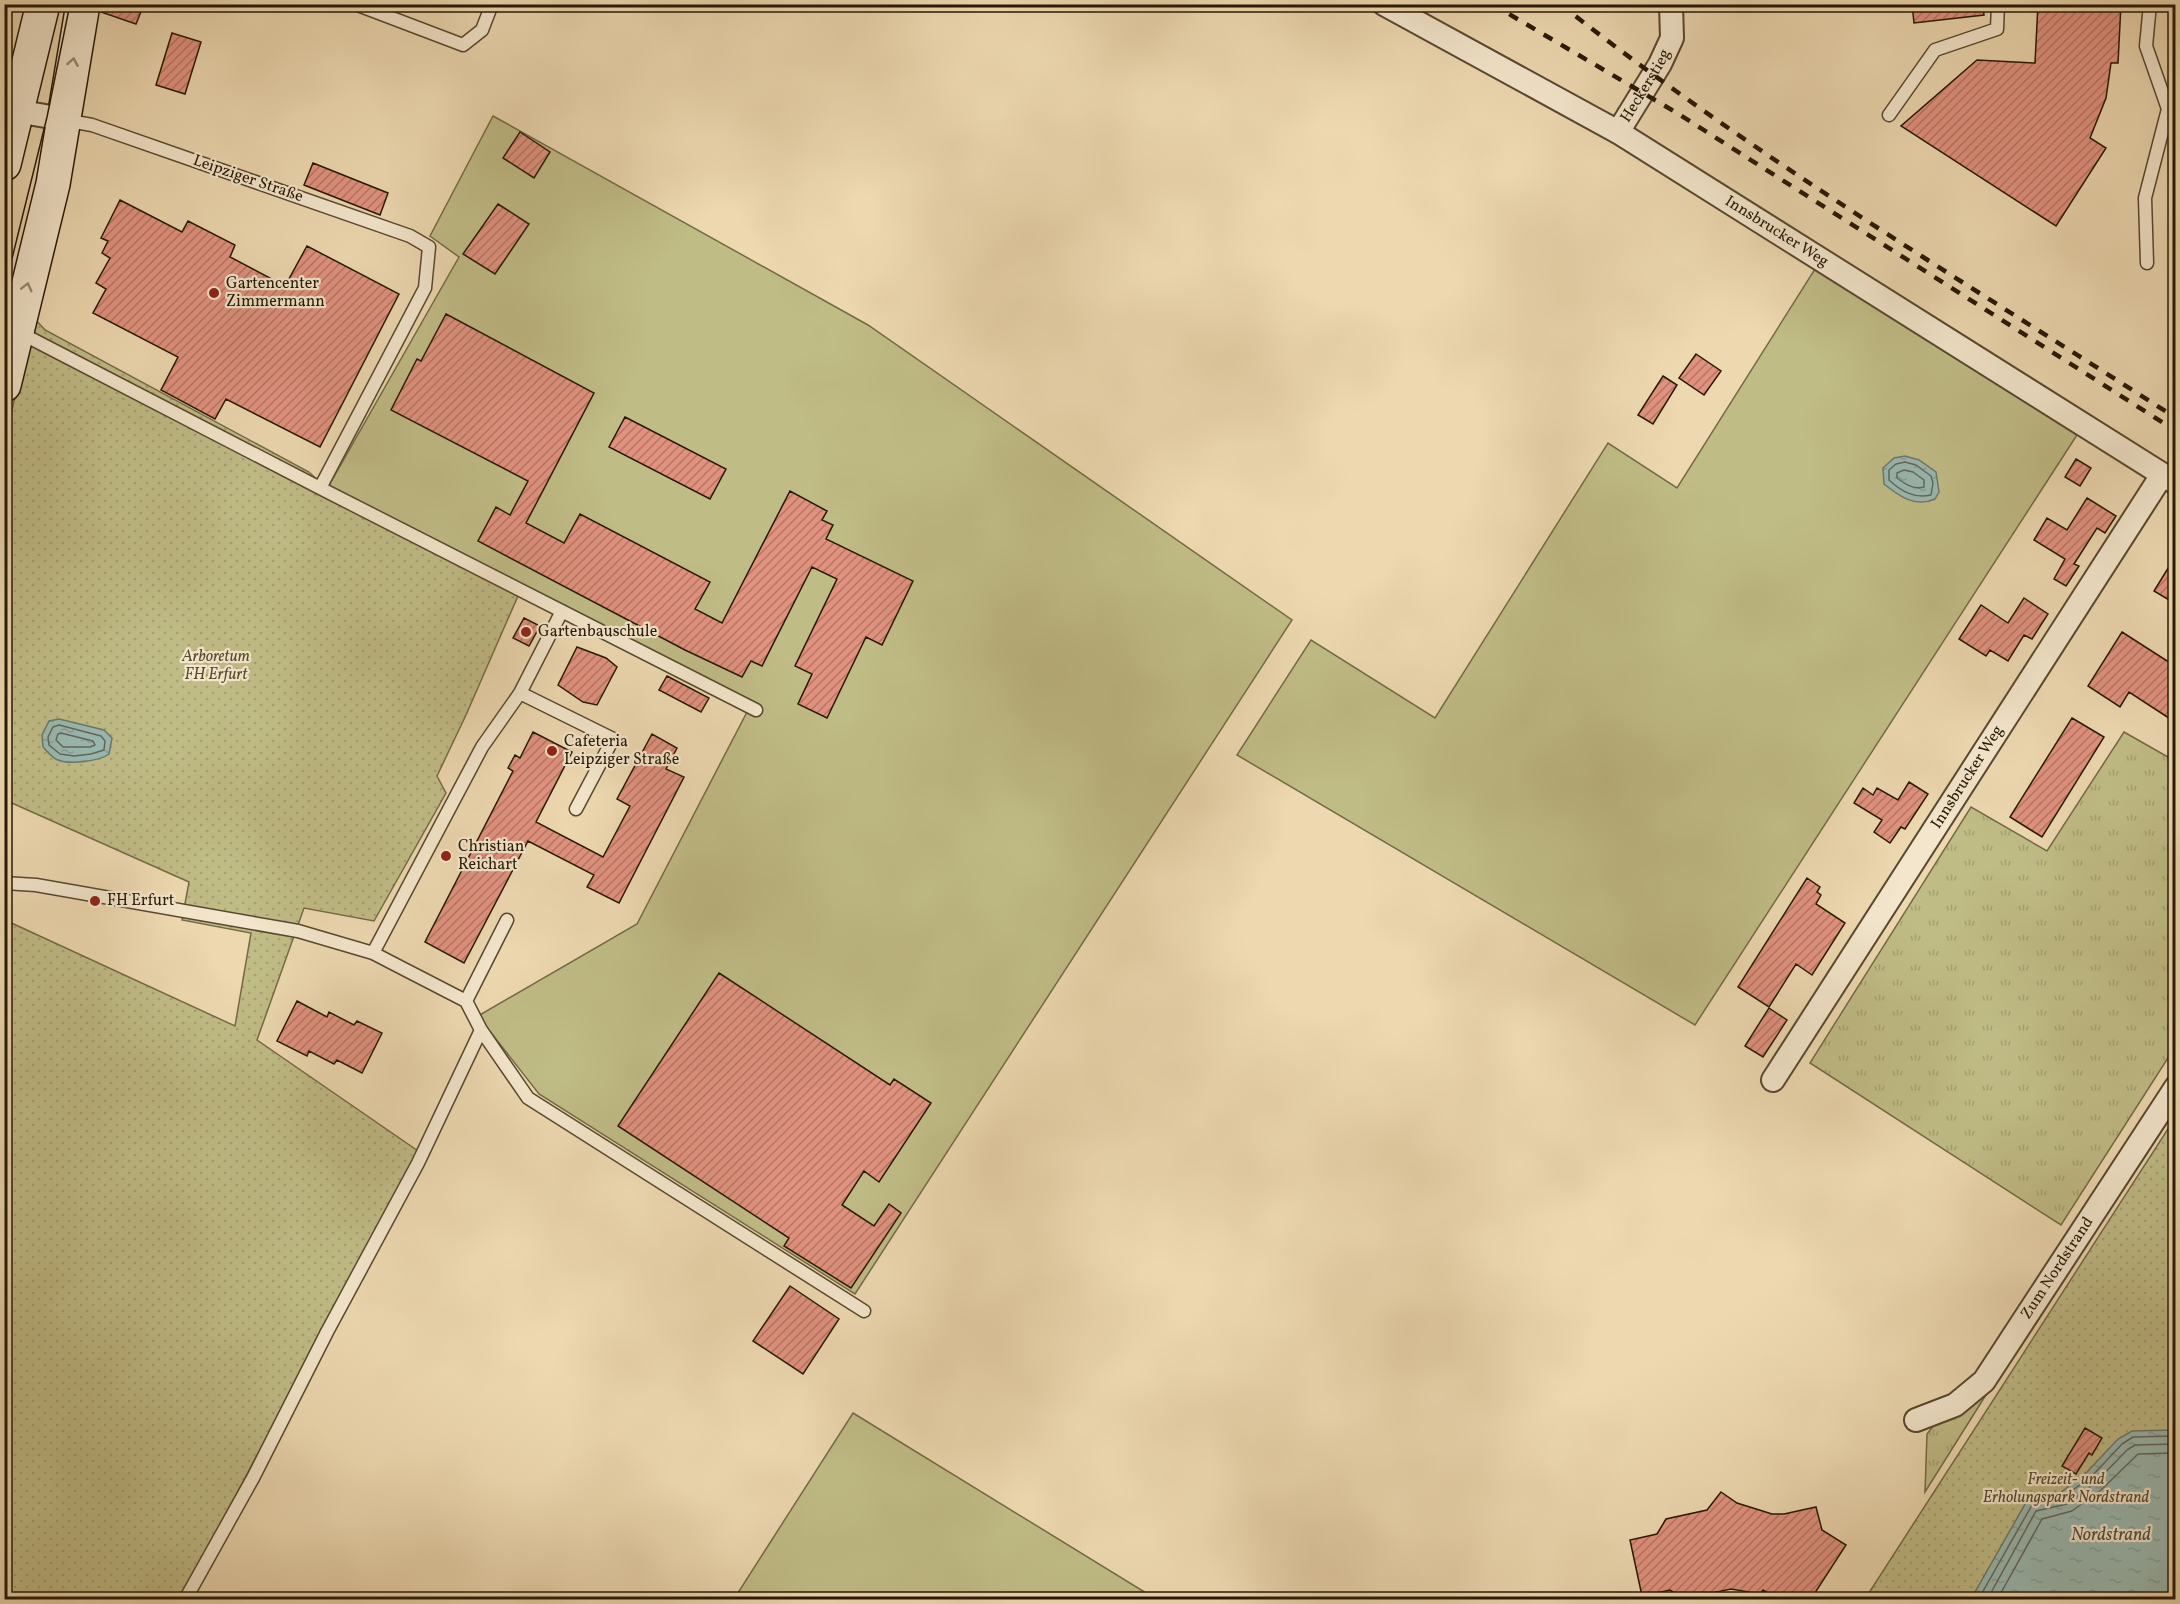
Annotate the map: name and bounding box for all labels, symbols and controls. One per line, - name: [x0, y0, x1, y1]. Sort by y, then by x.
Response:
- street label: Heckerstieg: [1615, 46, 1676, 127]
- one-way arrow: [66, 57, 78, 67]
- street label: Leipziger Straße: [190, 150, 306, 208]
- street label: Innsbrucker Weg: [1720, 191, 1833, 273]
- place label: Gartencenter Zimmermann: [226, 273, 325, 313]
- one-way arrow: [20, 282, 33, 292]
- marker: Gartencenter Zimmermann: [207, 286, 221, 300]
- place label: Gartenbauschule: [538, 621, 657, 643]
- marker: Gartenbauschule: [519, 625, 533, 639]
- park label: Arboretum FH Erfurt: [181, 646, 250, 686]
- street label: Innsbrucker Weg: [1926, 721, 2009, 833]
- place label: Cafeteria Leipziger Straße: [564, 731, 679, 771]
- marker: Cafeteria Leipziger Straße: [545, 744, 559, 758]
- place label: Christian Reichart: [458, 836, 524, 876]
- marker: Christian Reichart: [439, 849, 453, 863]
- place label: FH Erfurt: [107, 890, 175, 912]
- marker: FH Erfurt: [88, 894, 102, 908]
- street label: Zum Nordstrand: [2016, 1213, 2099, 1324]
- park label: Freizeit- und Erholungspark Nordstrand: [1983, 1469, 2149, 1509]
- water label: Nordstrand: [2071, 1523, 2151, 1548]

